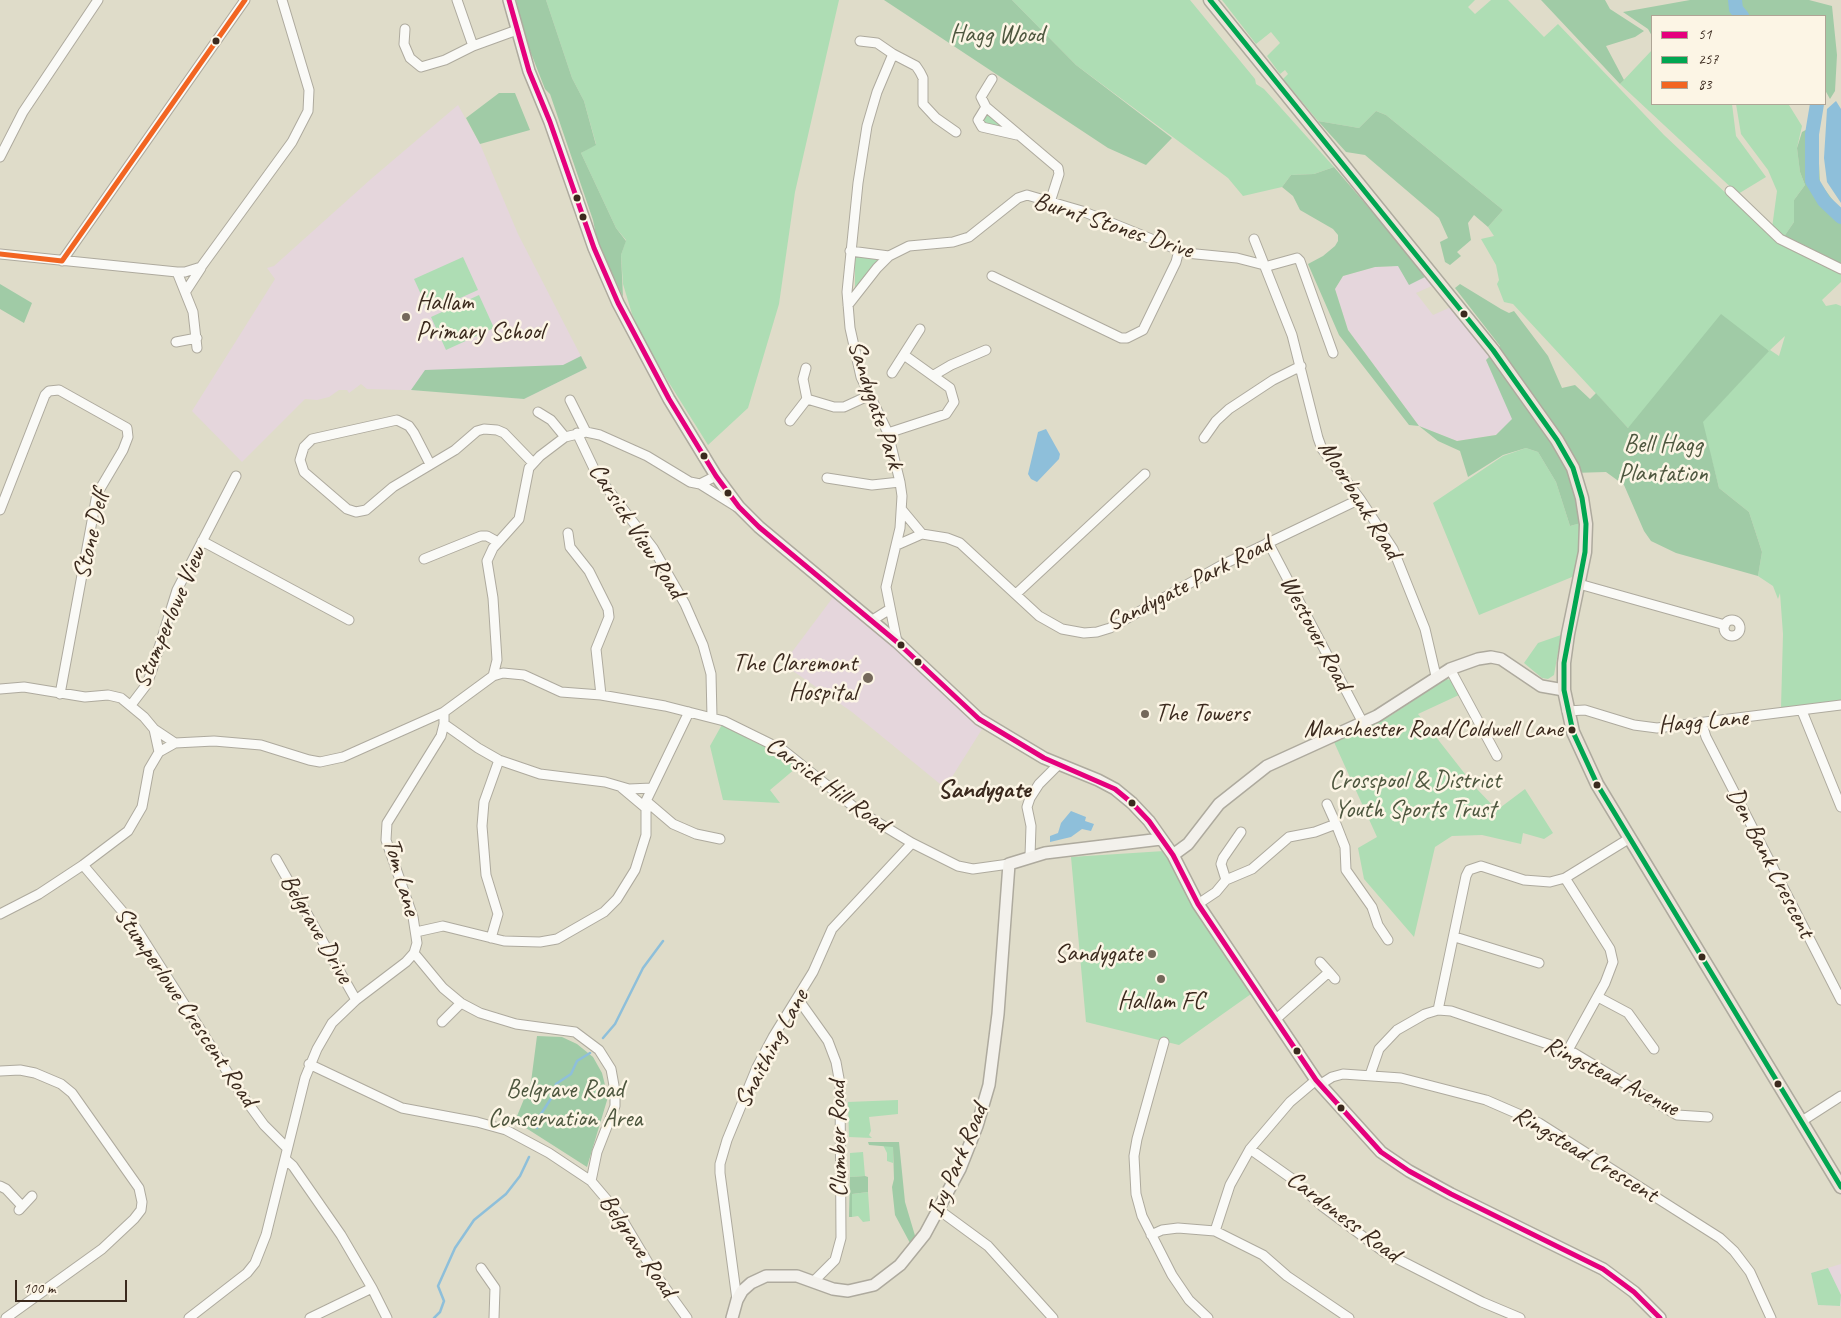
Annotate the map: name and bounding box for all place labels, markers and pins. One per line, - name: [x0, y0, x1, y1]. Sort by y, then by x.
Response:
- unlabelled marker: [211, 36, 221, 46]
- unlabelled marker: [572, 193, 582, 203]
- unlabelled marker: [578, 212, 588, 222]
- place label: Hallam Primary School: [416, 288, 544, 347]
- unlabelled marker: [1459, 309, 1469, 319]
- marker: Hallam Primary School: [400, 311, 412, 323]
- unlabelled marker: [699, 451, 709, 461]
- unlabelled marker: [723, 488, 733, 498]
- unlabelled marker: [896, 640, 906, 650]
- place label: The Claremont Hospital: [733, 649, 857, 708]
- unlabelled marker: [913, 657, 923, 667]
- marker: The Claremont Hospital: [861, 671, 875, 685]
- place label: The Towers: [1155, 699, 1249, 729]
- marker: The Towers: [1139, 708, 1151, 720]
- place label: Manchester Road/Coldwell Lane: [1304, 716, 1563, 744]
- marker: Manchester Road/Coldwell Lane: [1567, 725, 1577, 735]
- unlabelled marker: [1592, 780, 1602, 790]
- unlabelled marker: [1127, 798, 1137, 808]
- place label: Sandygate: [1054, 939, 1142, 969]
- marker: Sandygate: [1146, 948, 1158, 960]
- unlabelled marker: [1697, 952, 1707, 962]
- marker: Hallam FC: [1155, 973, 1167, 985]
- place label: Hallam FC: [1118, 987, 1204, 1017]
- unlabelled marker: [1292, 1046, 1302, 1056]
- unlabelled marker: [1773, 1079, 1783, 1089]
- unlabelled marker: [1336, 1103, 1346, 1113]

